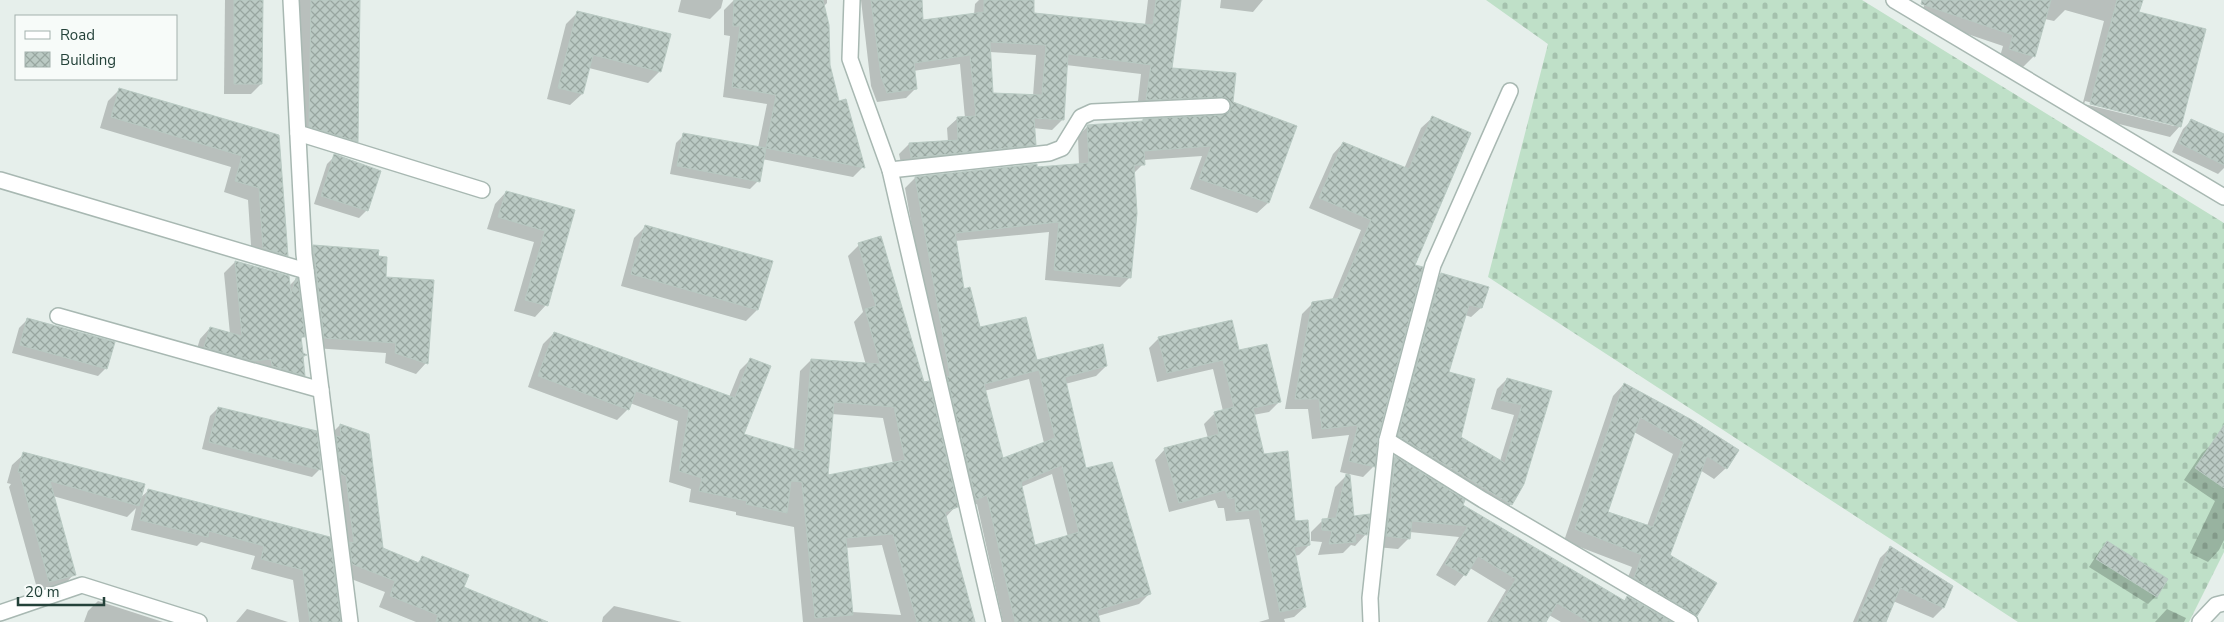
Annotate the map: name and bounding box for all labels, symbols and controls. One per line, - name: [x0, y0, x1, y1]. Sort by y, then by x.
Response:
- legend: [15, 15, 178, 80]
- text: Road: [60, 25, 95, 45]
- text: Building: [60, 50, 116, 70]
- scale bar: [18, 574, 104, 606]
- text: 20 m: [25, 582, 60, 602]

